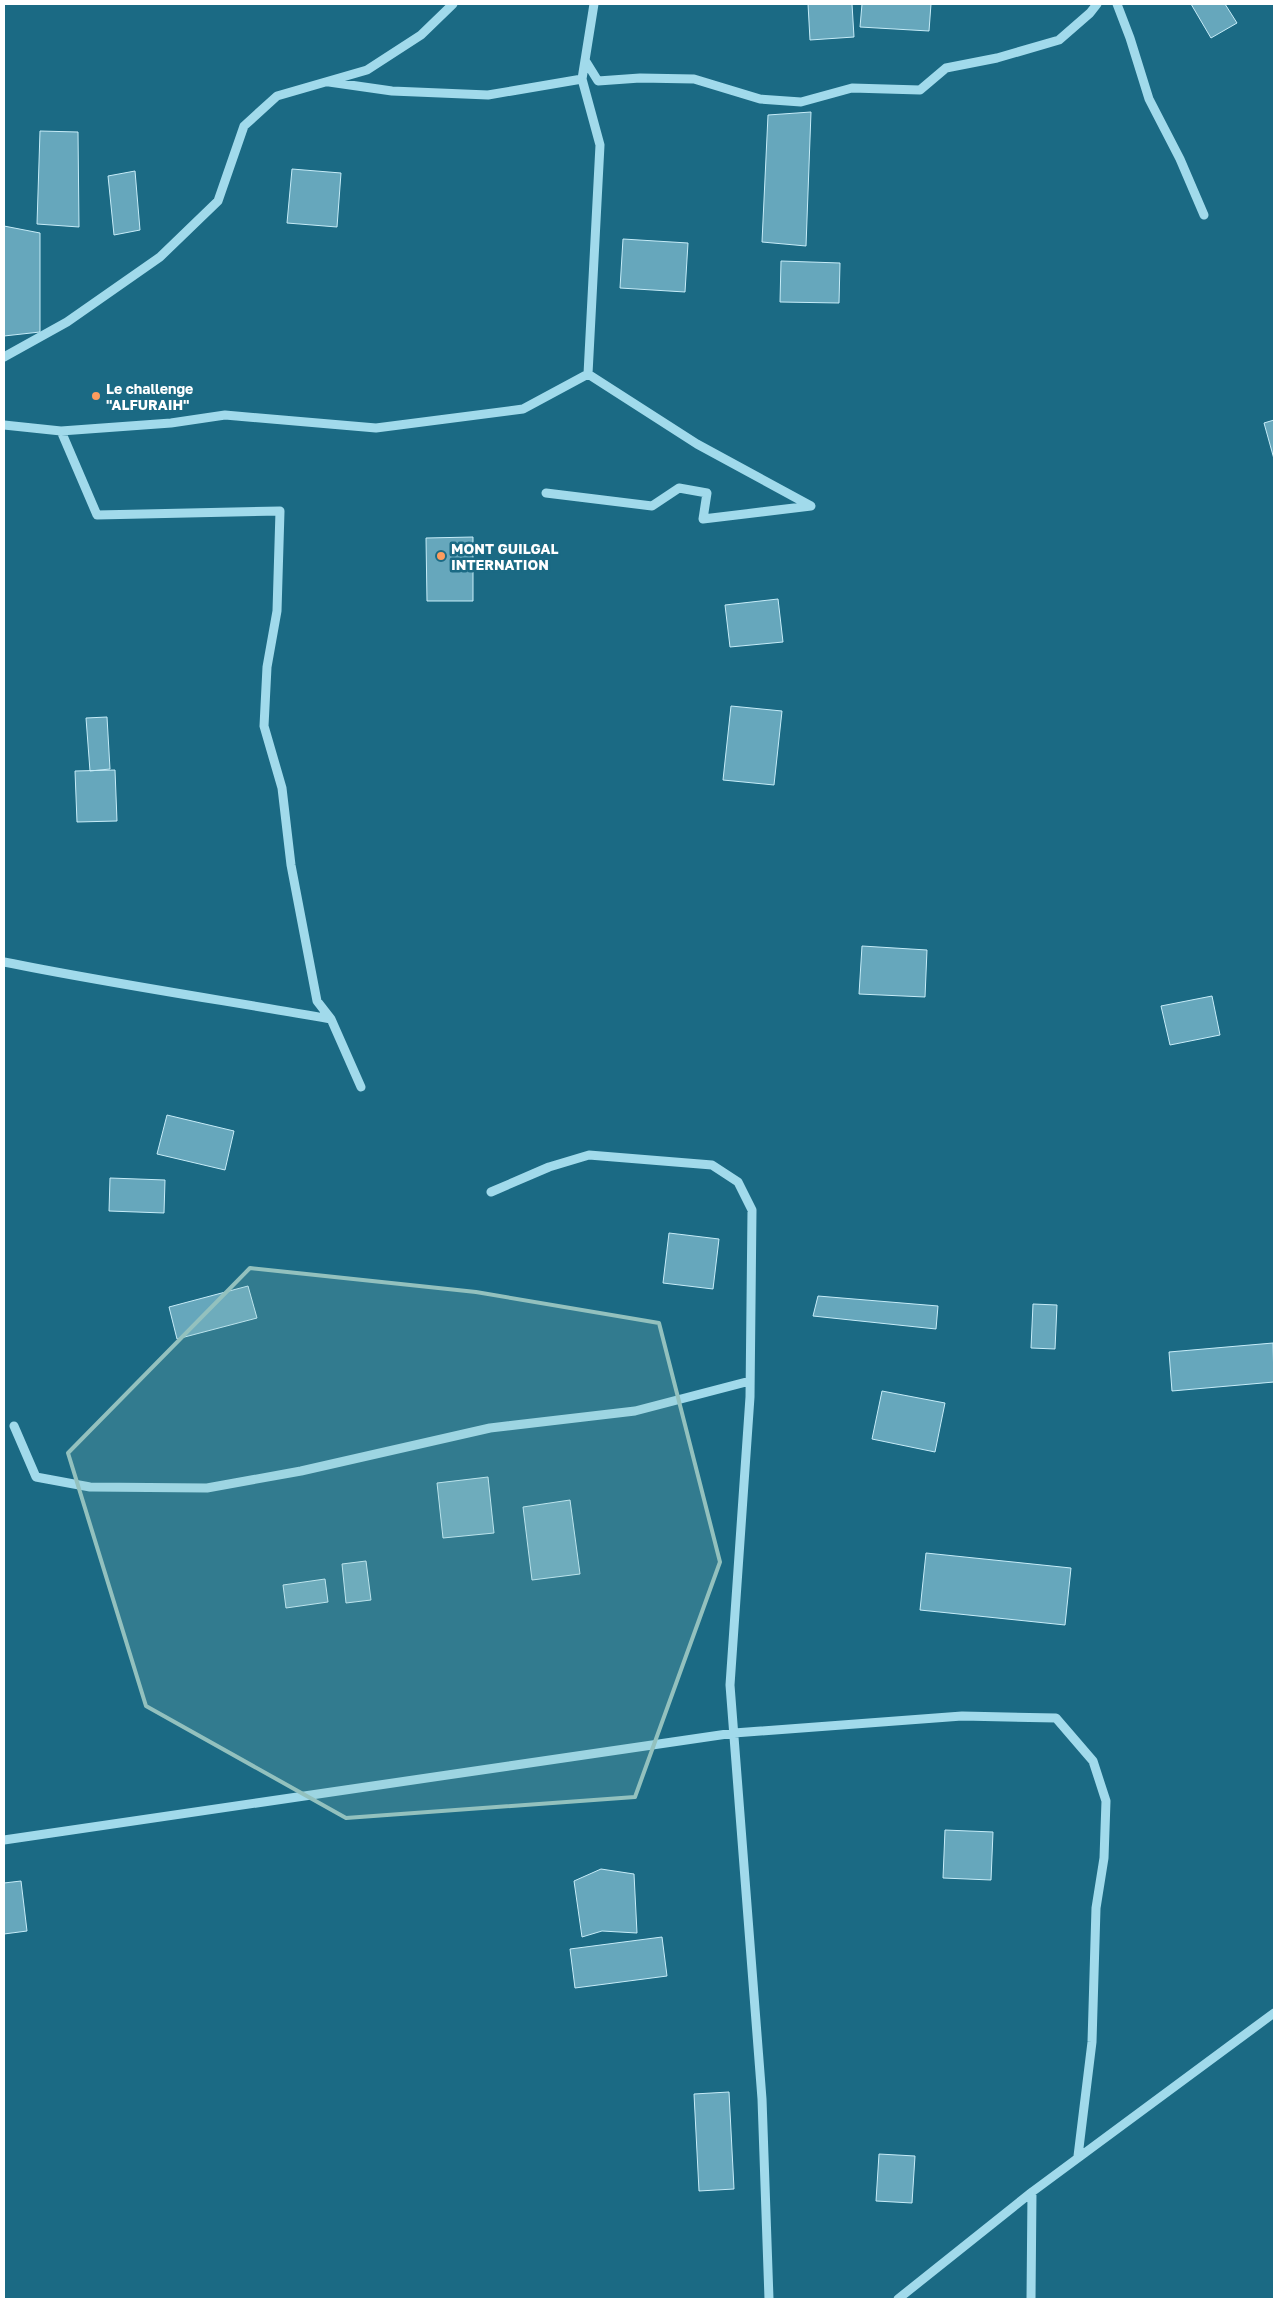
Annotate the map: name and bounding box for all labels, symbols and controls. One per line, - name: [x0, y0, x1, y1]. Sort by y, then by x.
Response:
- place label: Le challenge "ALFURAIH": [106, 380, 193, 413]
- marker: Le challenge "ALFURAIH": [90, 390, 102, 402]
- place label: MONT GUILGAL INTERNATION: [451, 540, 559, 573]
- marker: MONT GUILGAL INTERNATION: [435, 550, 447, 562]

